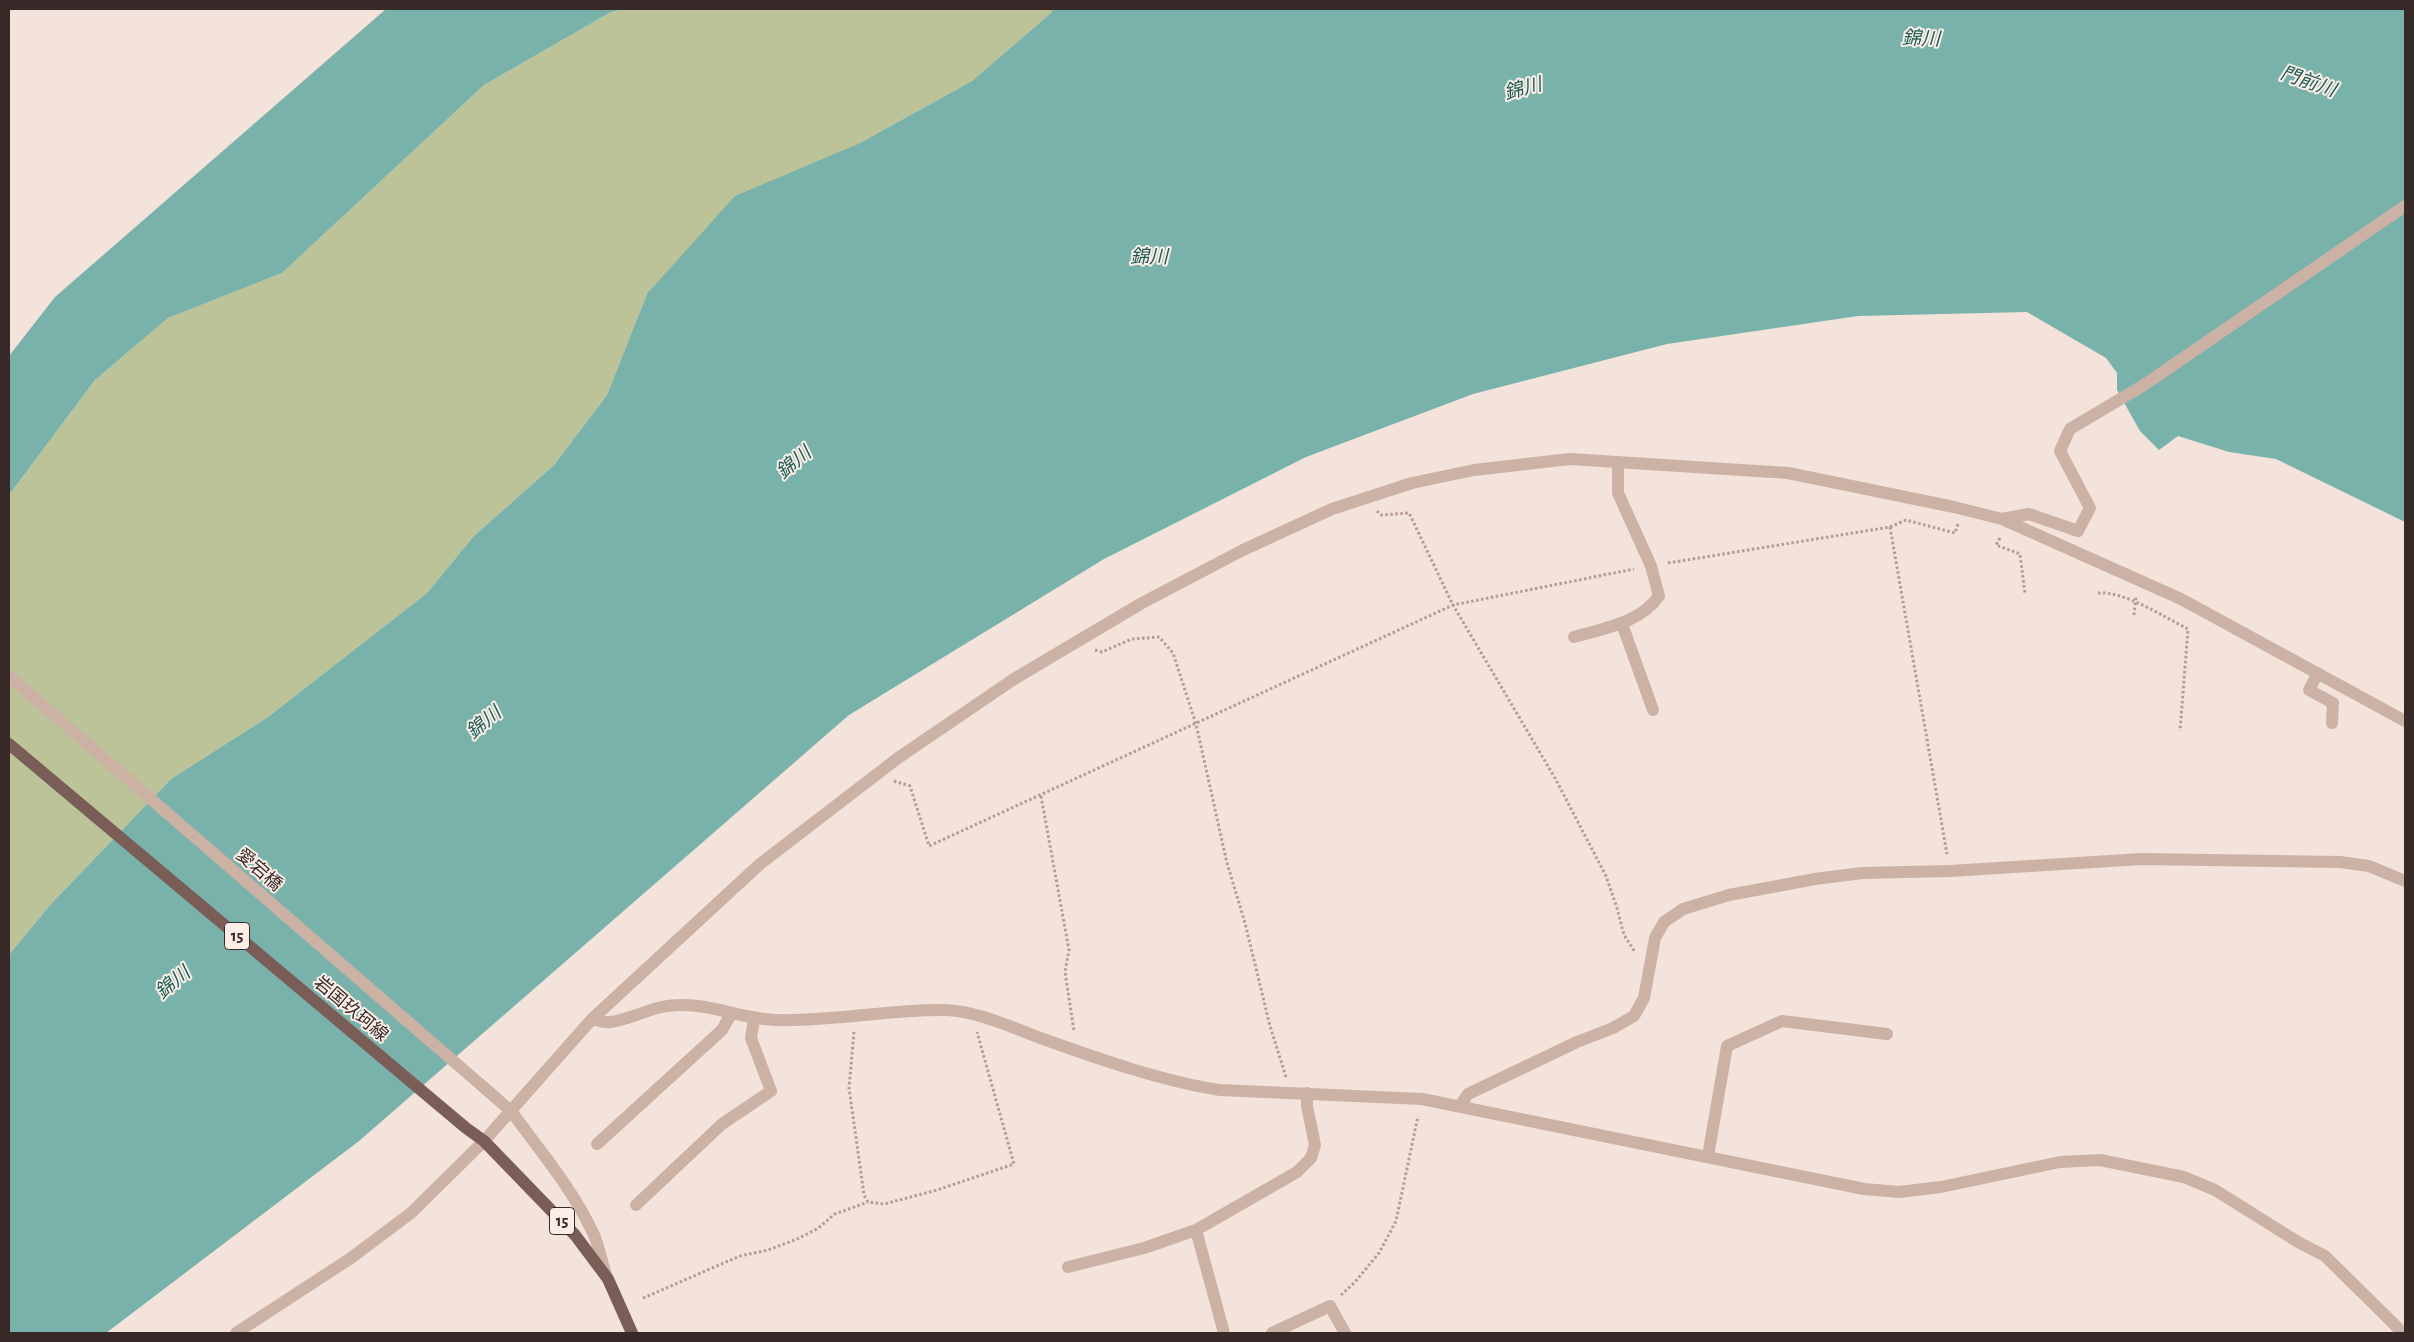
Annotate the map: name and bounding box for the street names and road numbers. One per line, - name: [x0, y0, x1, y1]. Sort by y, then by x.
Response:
- street label: 愛宕橋: [232, 844, 286, 896]
- road number: 15: [224, 922, 250, 949]
- street label: 岩国玖珂線: [310, 972, 392, 1046]
- road number: 15: [550, 1208, 574, 1234]

